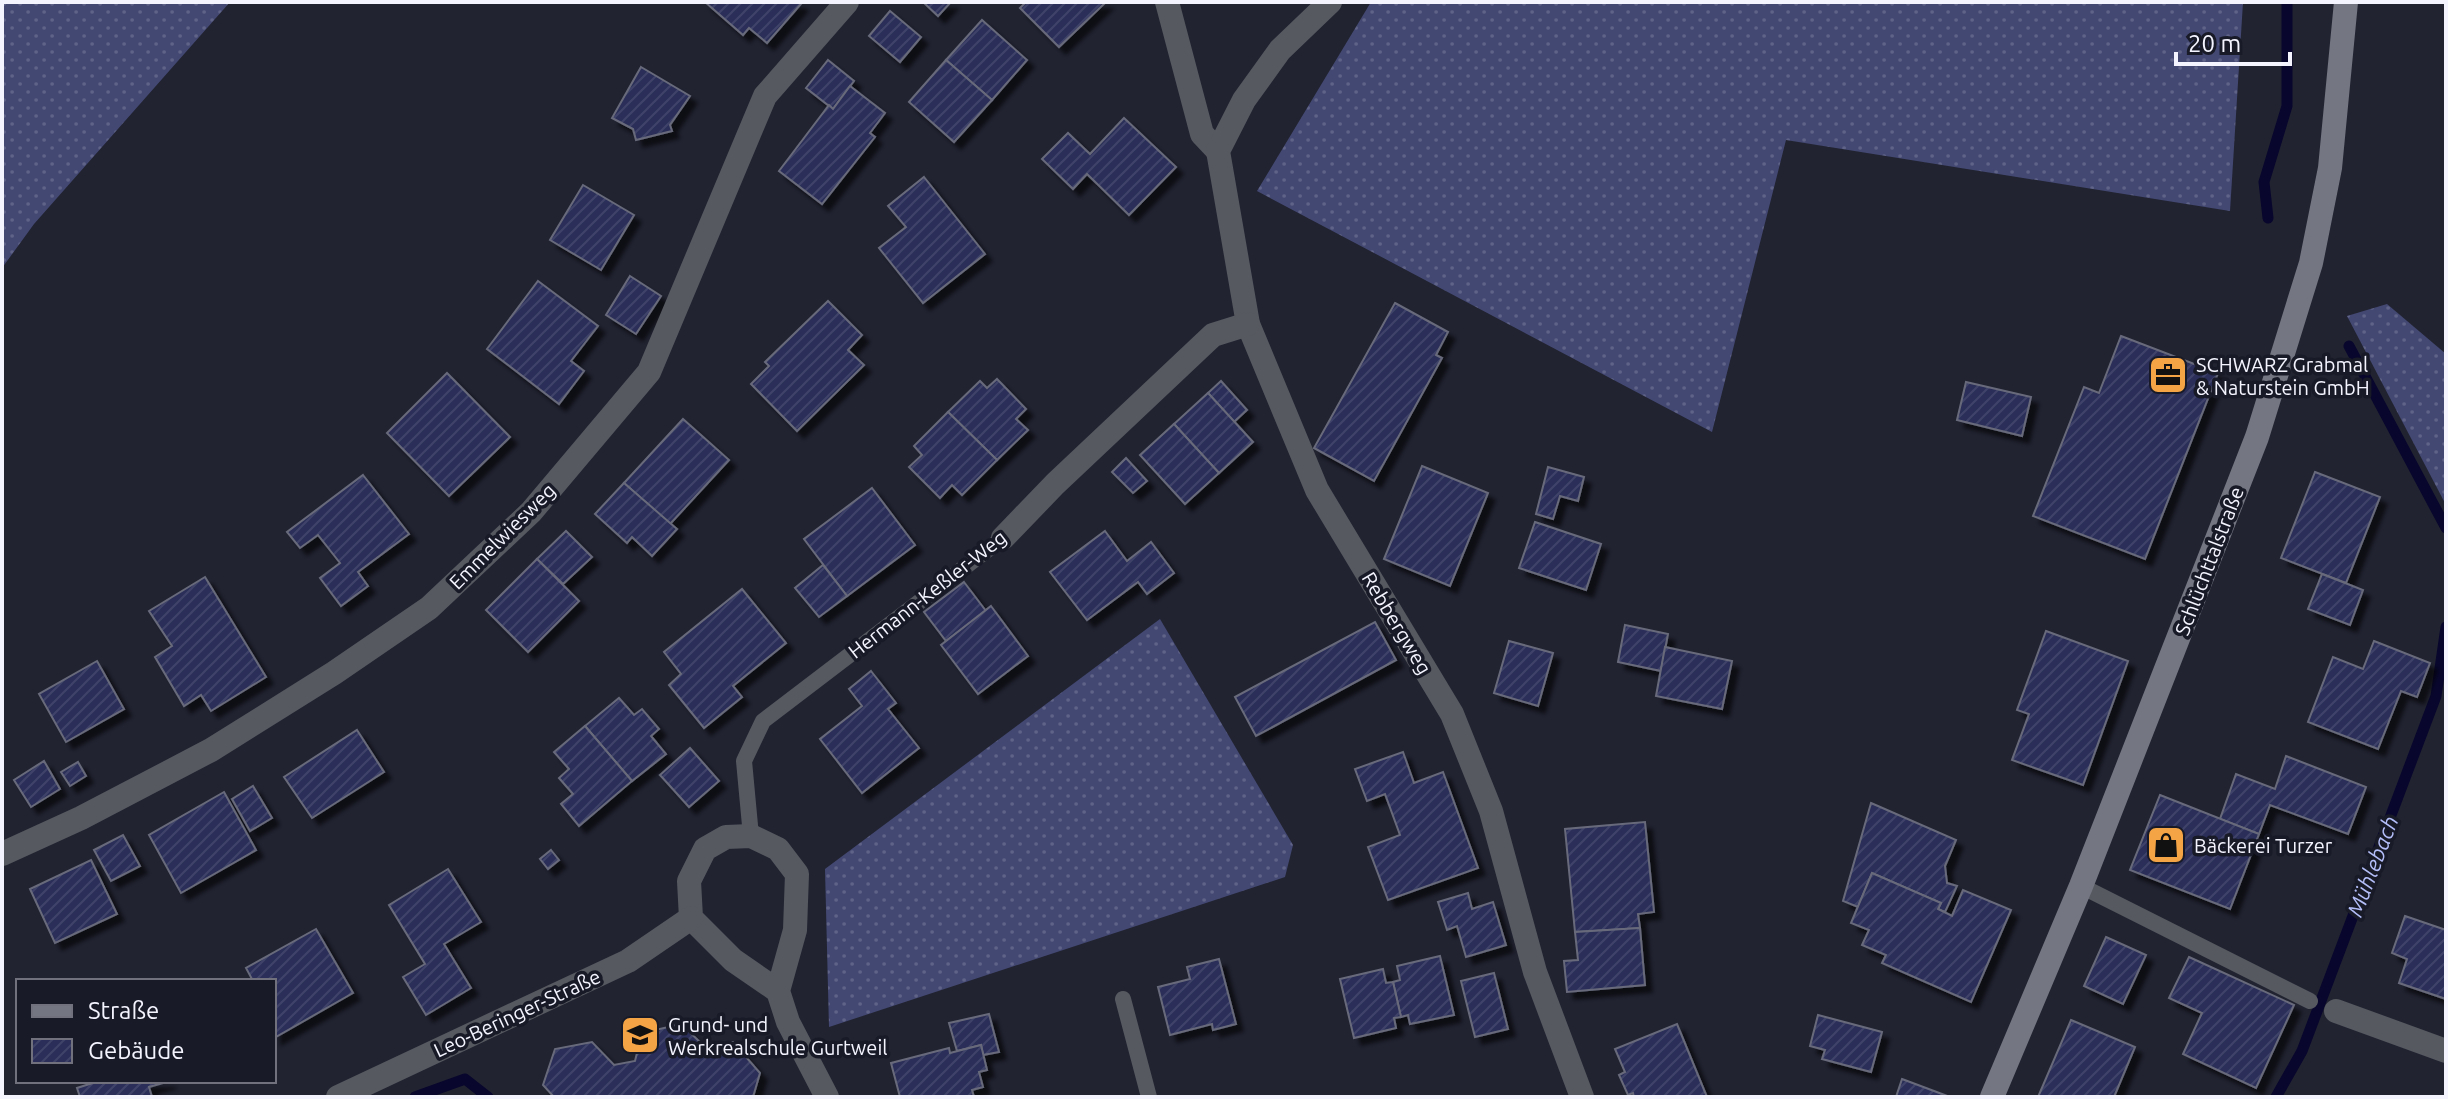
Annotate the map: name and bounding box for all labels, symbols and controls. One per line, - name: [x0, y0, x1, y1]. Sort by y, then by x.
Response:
- scale bar: [2176, 16, 2290, 66]
- text: 20 m: [2188, 30, 2241, 57]
- place label: SCHWARZ Grabmal & Naturstein GmbH: [2196, 353, 2370, 399]
- office icon: SCHWARZ Grabmal & Naturstein GmbH: [2147, 354, 2189, 396]
- street label: Emmelwiesweg: [444, 478, 560, 594]
- street label: Schlüchttalstraße: [2170, 483, 2248, 639]
- street label: Hermann-Keßler-Weg: [844, 525, 1010, 663]
- street label: Rebbergweg: [1358, 568, 1436, 678]
- water label: Mühlebach: [2341, 812, 2403, 920]
- shop icon: Bäckerei Turzer: [2145, 824, 2187, 866]
- place label: Bäckerei Turzer: [2194, 834, 2333, 857]
- street label: Leo-Beringer-Straße: [430, 964, 604, 1062]
- legend: [16, 979, 276, 1083]
- text: Straße: [88, 997, 159, 1024]
- place label: Grund- und Werkrealschule Gurtweil: [668, 1013, 888, 1059]
- school or university icon: Grund- und Werkrealschule Gurtweil: [619, 1014, 661, 1056]
- text: Gebäude: [88, 1037, 185, 1064]

